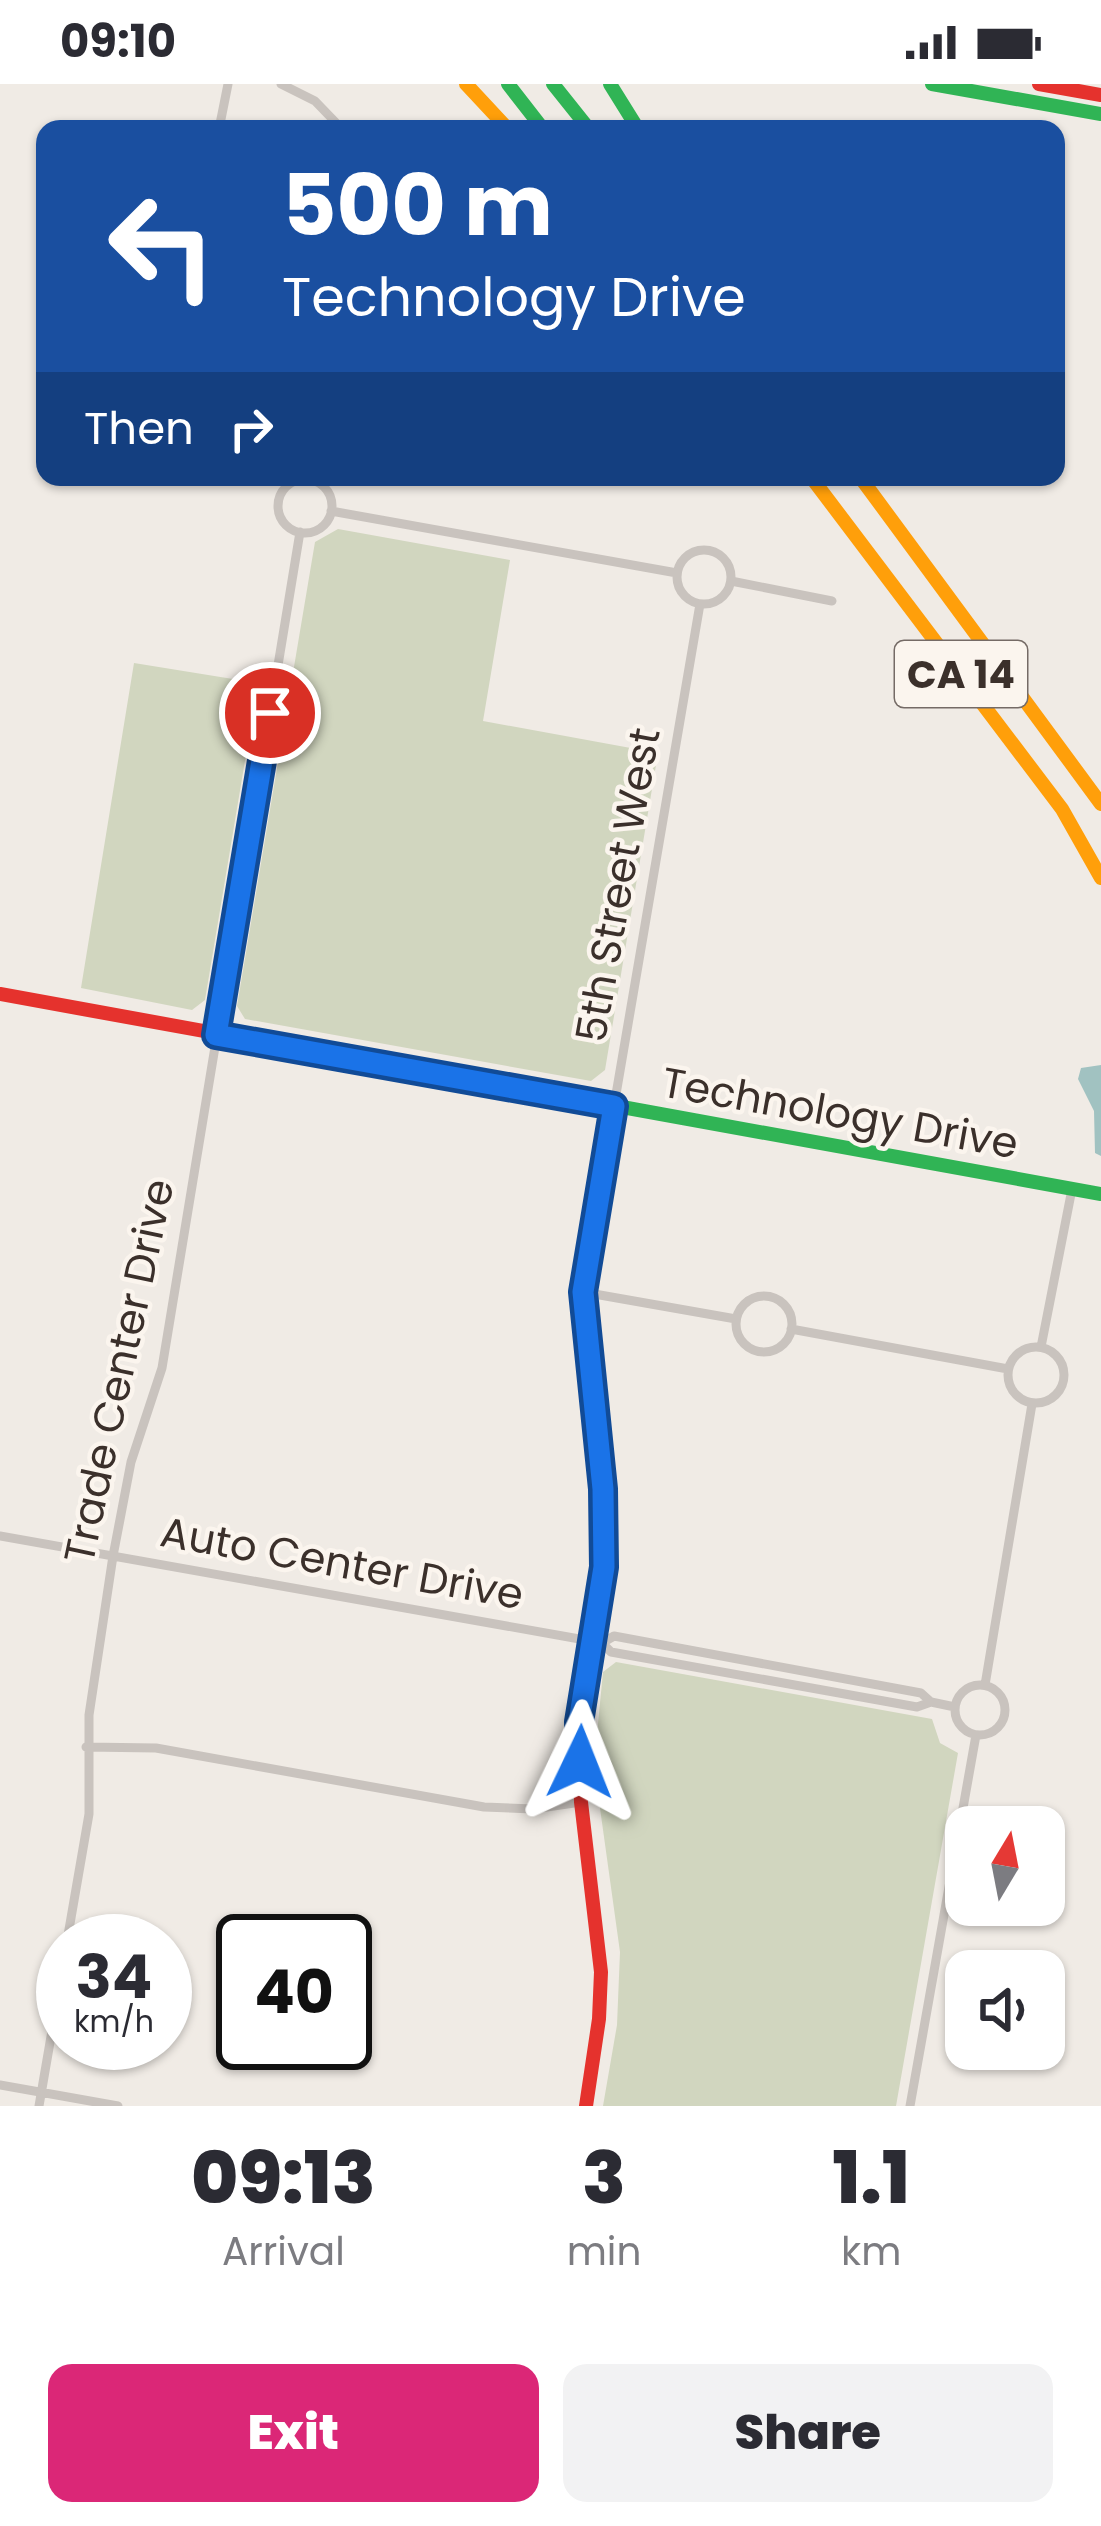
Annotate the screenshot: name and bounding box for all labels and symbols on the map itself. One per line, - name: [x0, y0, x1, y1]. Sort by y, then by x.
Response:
- road number: CA 14: [895, 641, 1027, 707]
- pin: [219, 662, 321, 764]
- street label: 5th Street West: [561, 723, 675, 1047]
- street label: Technology Drive: [657, 1053, 1023, 1173]
- street label: Trade Center Drive: [49, 1174, 189, 1568]
- street label: Auto Center Drive: [156, 1502, 528, 1624]
- position arrow: [517, 1699, 643, 1825]
- north arrow: [945, 1806, 1065, 1926]
- speed limit sign: 40: [216, 1914, 372, 2070]

